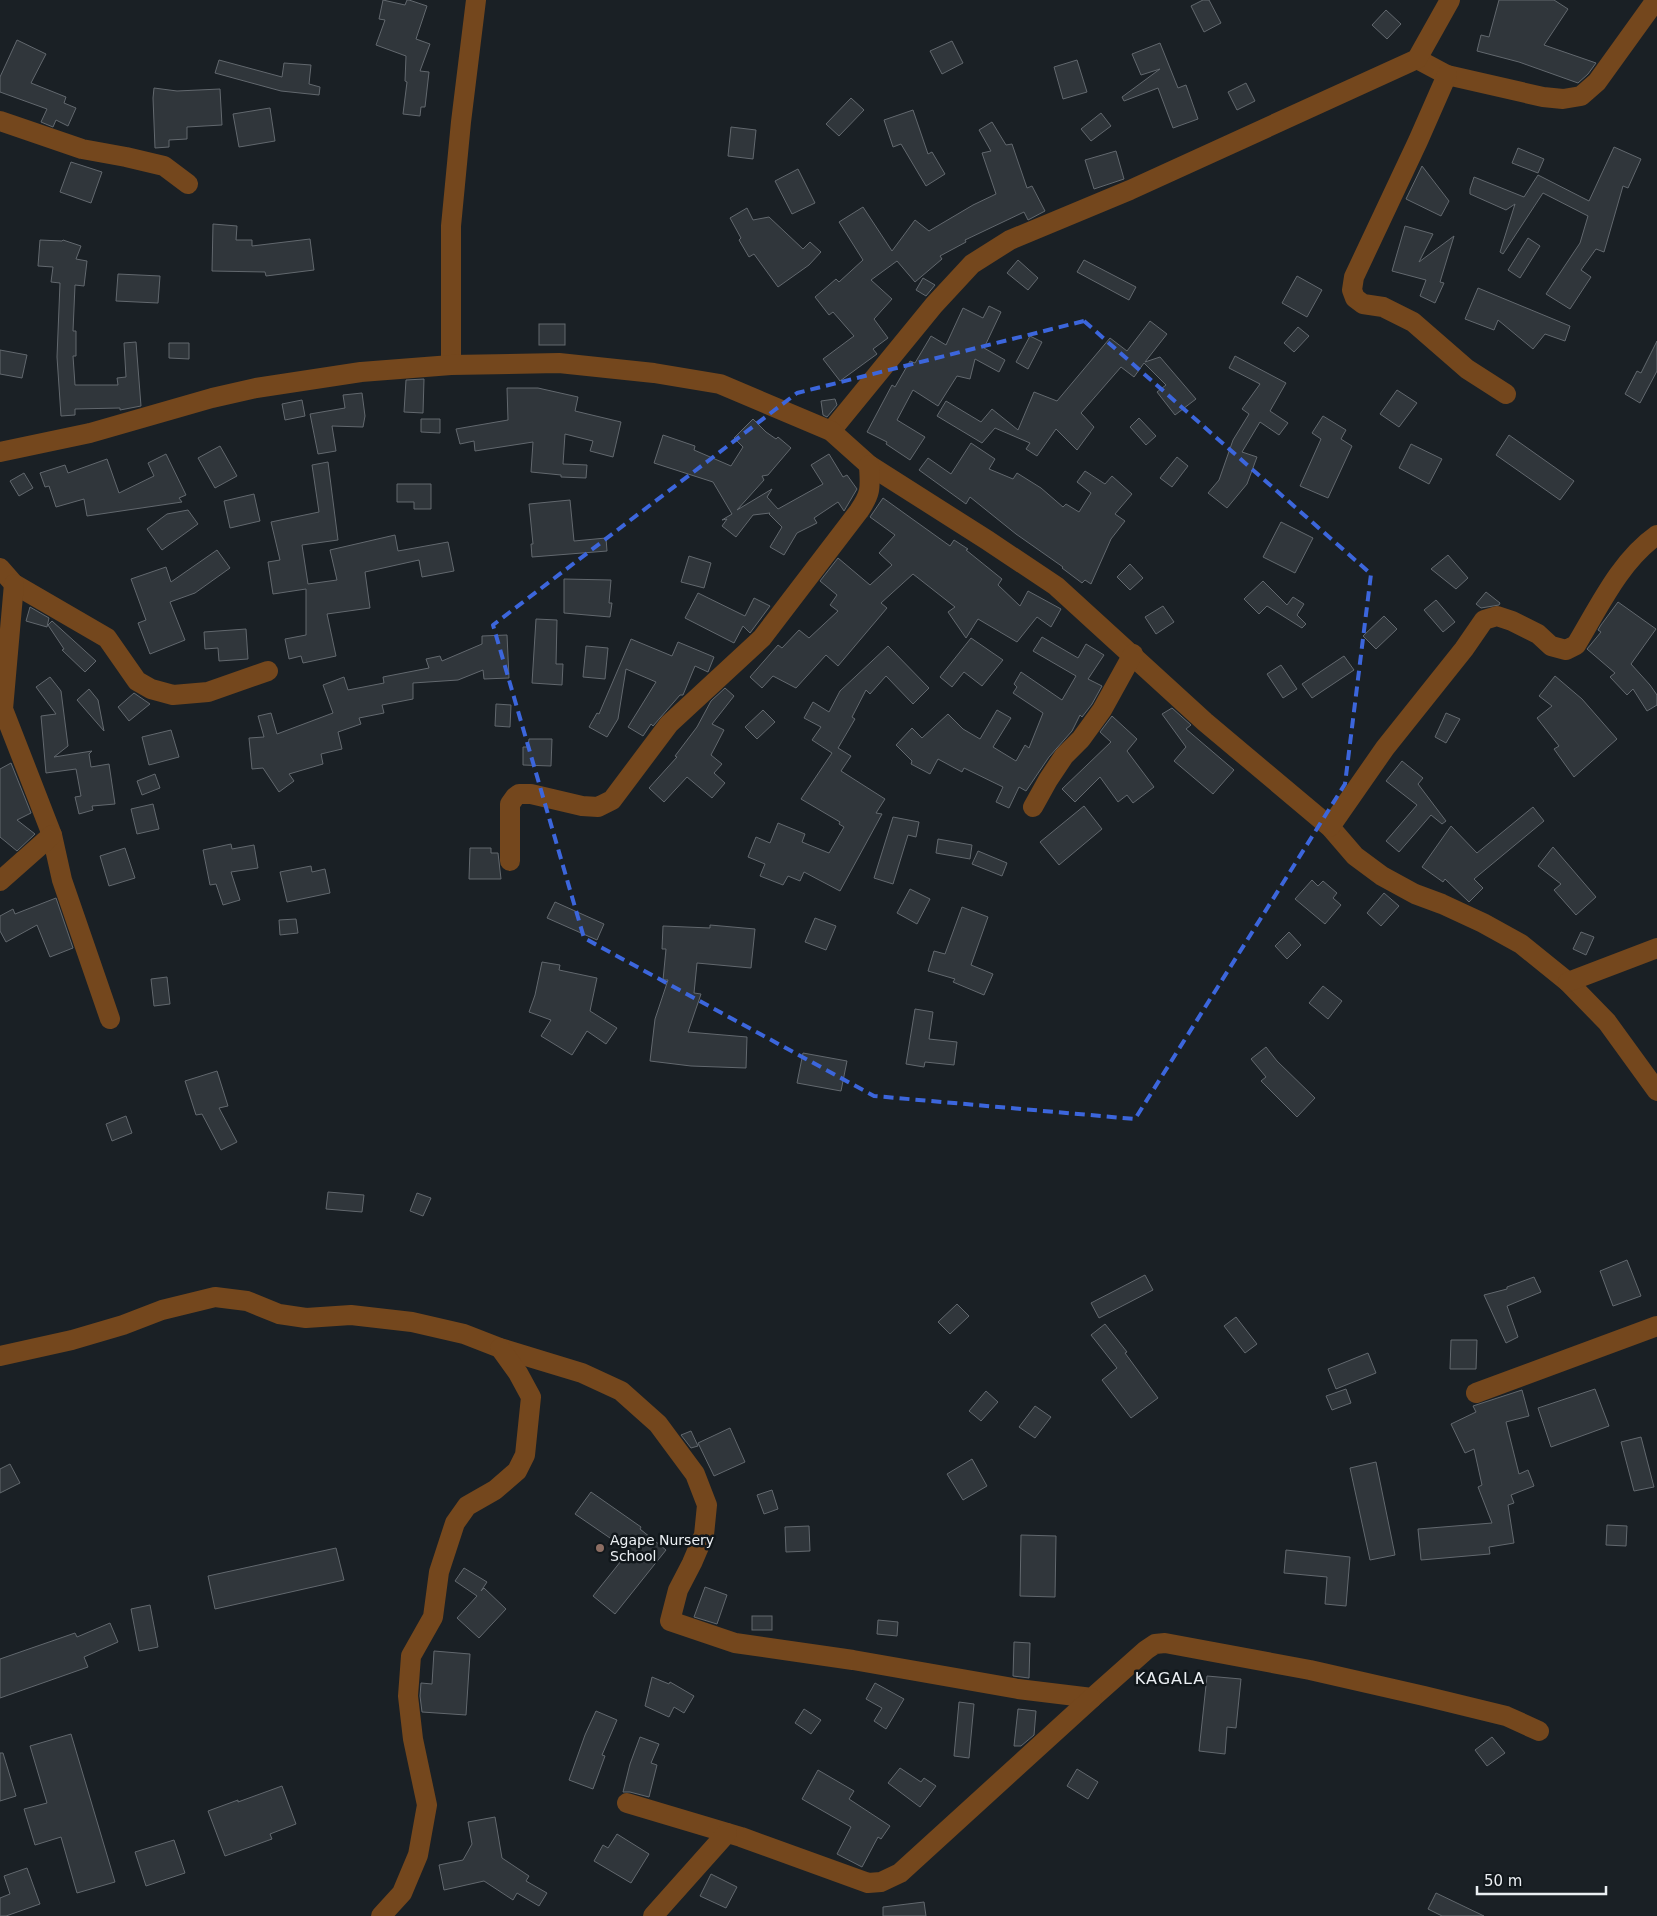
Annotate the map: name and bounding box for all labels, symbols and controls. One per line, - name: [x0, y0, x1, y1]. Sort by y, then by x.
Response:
- place label: Agape Nursery School: [610, 1532, 714, 1564]
- marker: Agape Nursery School: [594, 1542, 606, 1554]
- district label: KAGALA: [1135, 1669, 1205, 1688]
- scale bar: [1477, 1864, 1606, 1896]
- text: 50 m: [1484, 1872, 1522, 1890]

